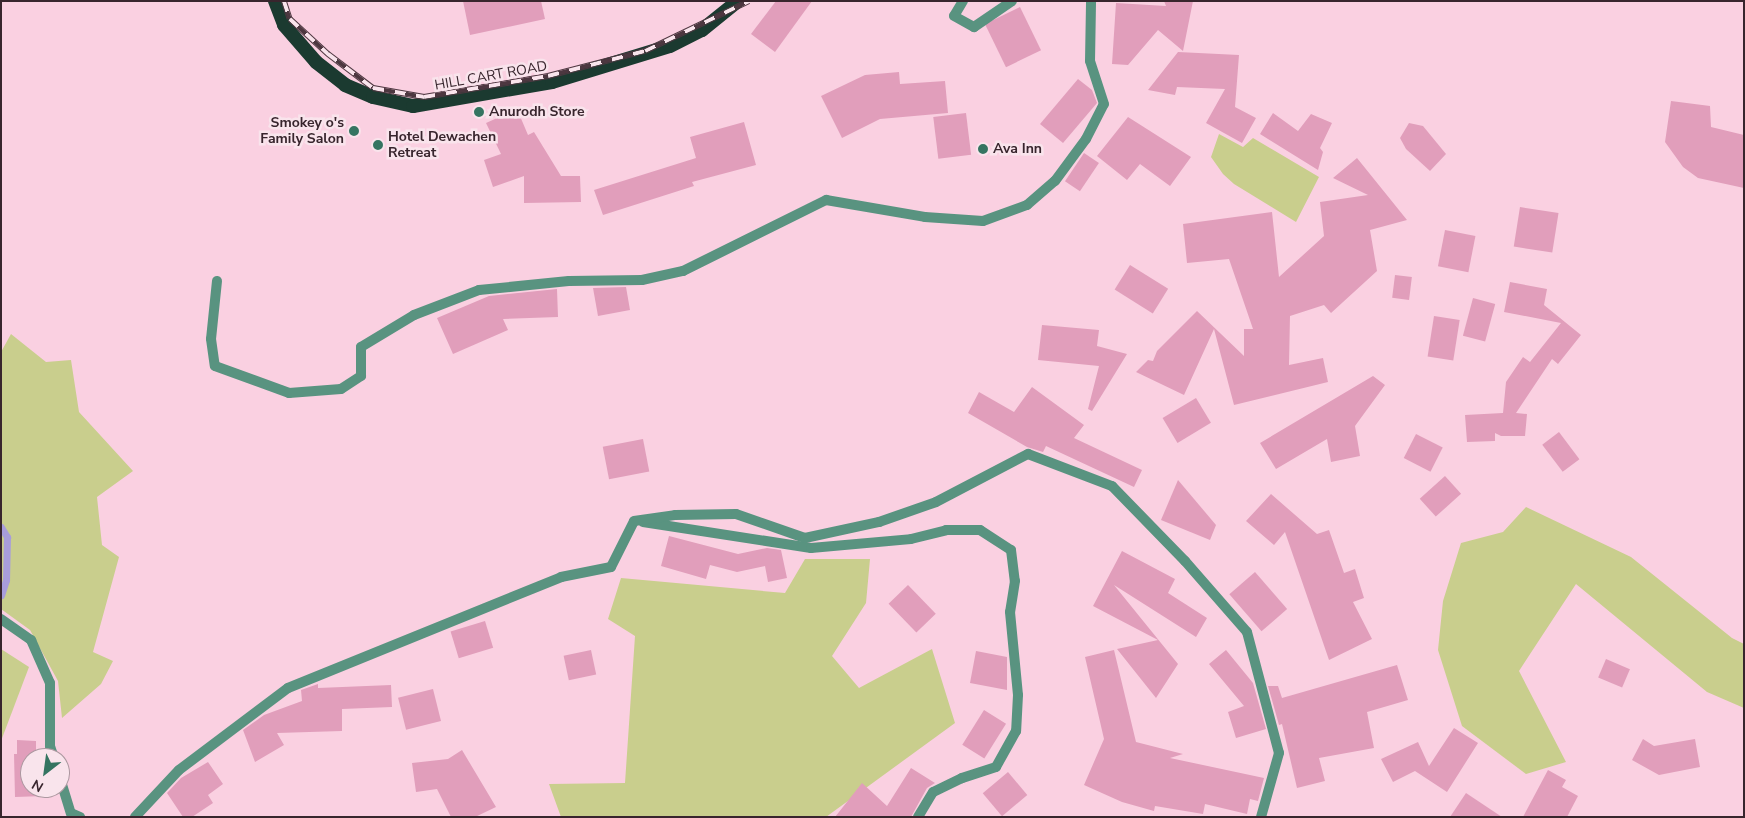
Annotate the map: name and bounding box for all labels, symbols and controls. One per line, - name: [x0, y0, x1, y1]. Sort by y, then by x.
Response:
- street label: HILL CART ROAD: [433, 58, 549, 94]
- place label: Anurodh Store: [489, 104, 585, 120]
- marker: Anurodh Store: [473, 106, 485, 118]
- place label: Smokey o's Family Salon: [260, 115, 344, 148]
- marker: Smokey o's Family Salon: [348, 125, 360, 137]
- place label: Hotel Dewachen Retreat: [388, 129, 496, 162]
- marker: Hotel Dewachen Retreat: [372, 139, 384, 151]
- place label: Ava Inn: [993, 141, 1042, 157]
- marker: Ava Inn: [977, 143, 989, 155]
- north arrow: [20, 748, 70, 798]
- text: N: [28, 775, 47, 796]

